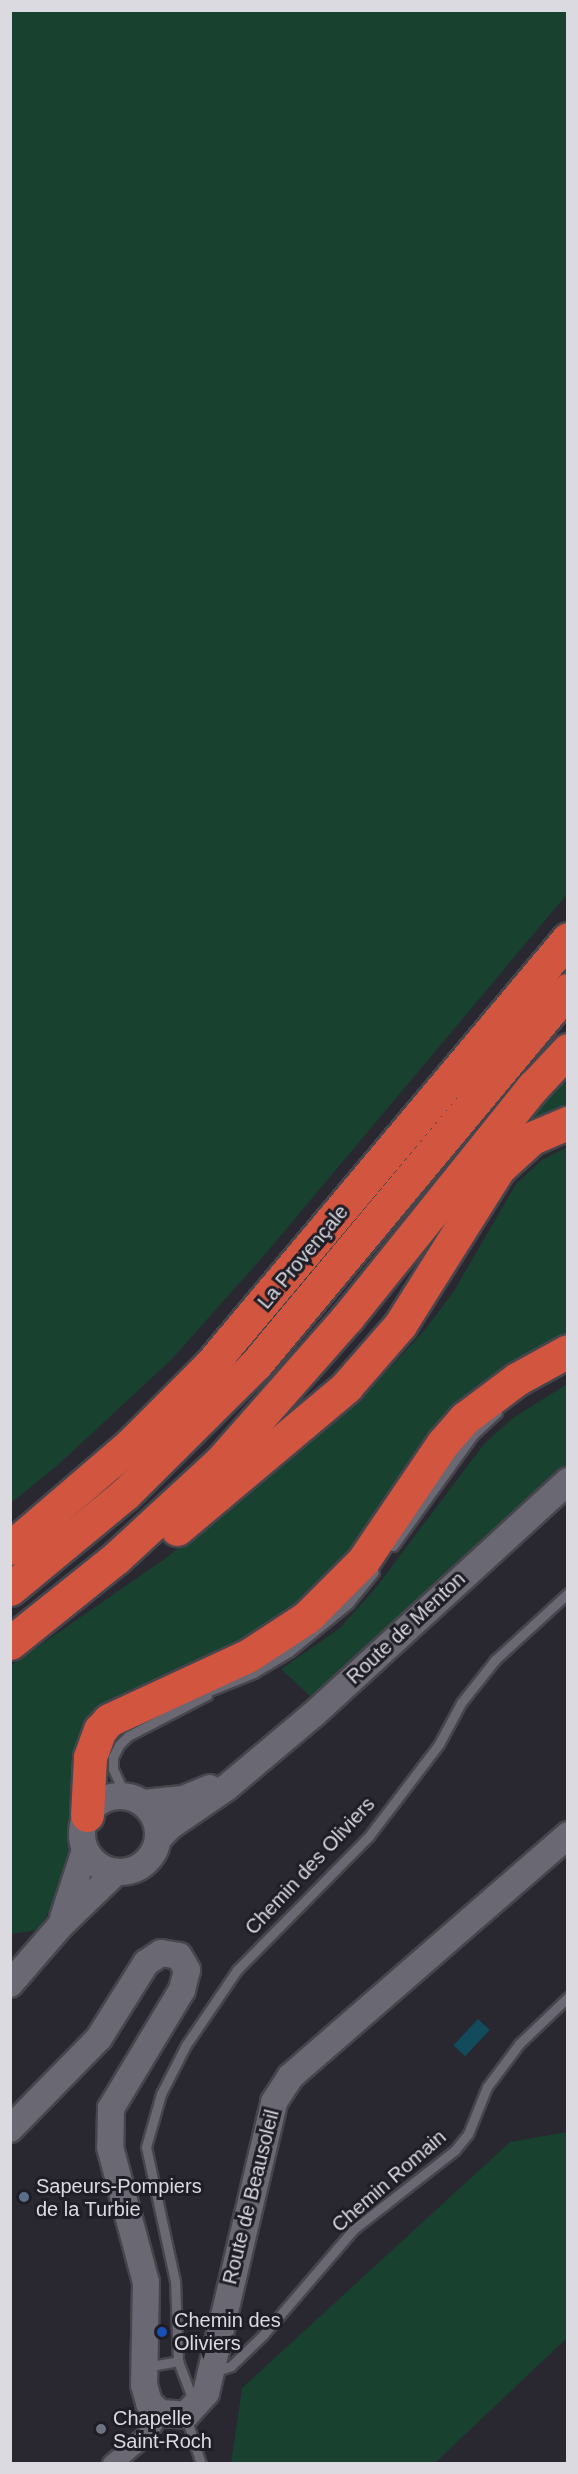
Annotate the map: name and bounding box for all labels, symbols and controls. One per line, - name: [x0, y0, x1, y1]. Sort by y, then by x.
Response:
- street label: La Provençale: [253, 1200, 353, 1314]
- street label: Route de Menton: [342, 1567, 470, 1689]
- street label: Chemin des Oliviers: [240, 1792, 380, 1940]
- street label: Route de Beausoleil: [218, 2107, 284, 2287]
- street label: Chemin Romain: [327, 2125, 451, 2237]
- place label: Sapeurs-Pompiers de la Turbie: [36, 2174, 202, 2221]
- marker: Sapeurs-Pompiers de la Turbie: [17, 2190, 31, 2204]
- place label: Chemin des Oliviers: [174, 2308, 281, 2355]
- marker: Chemin des Oliviers: [155, 2325, 169, 2339]
- place label: Chapelle Saint-Roch: [113, 2406, 212, 2453]
- marker: Chapelle Saint-Roch: [94, 2422, 108, 2436]

